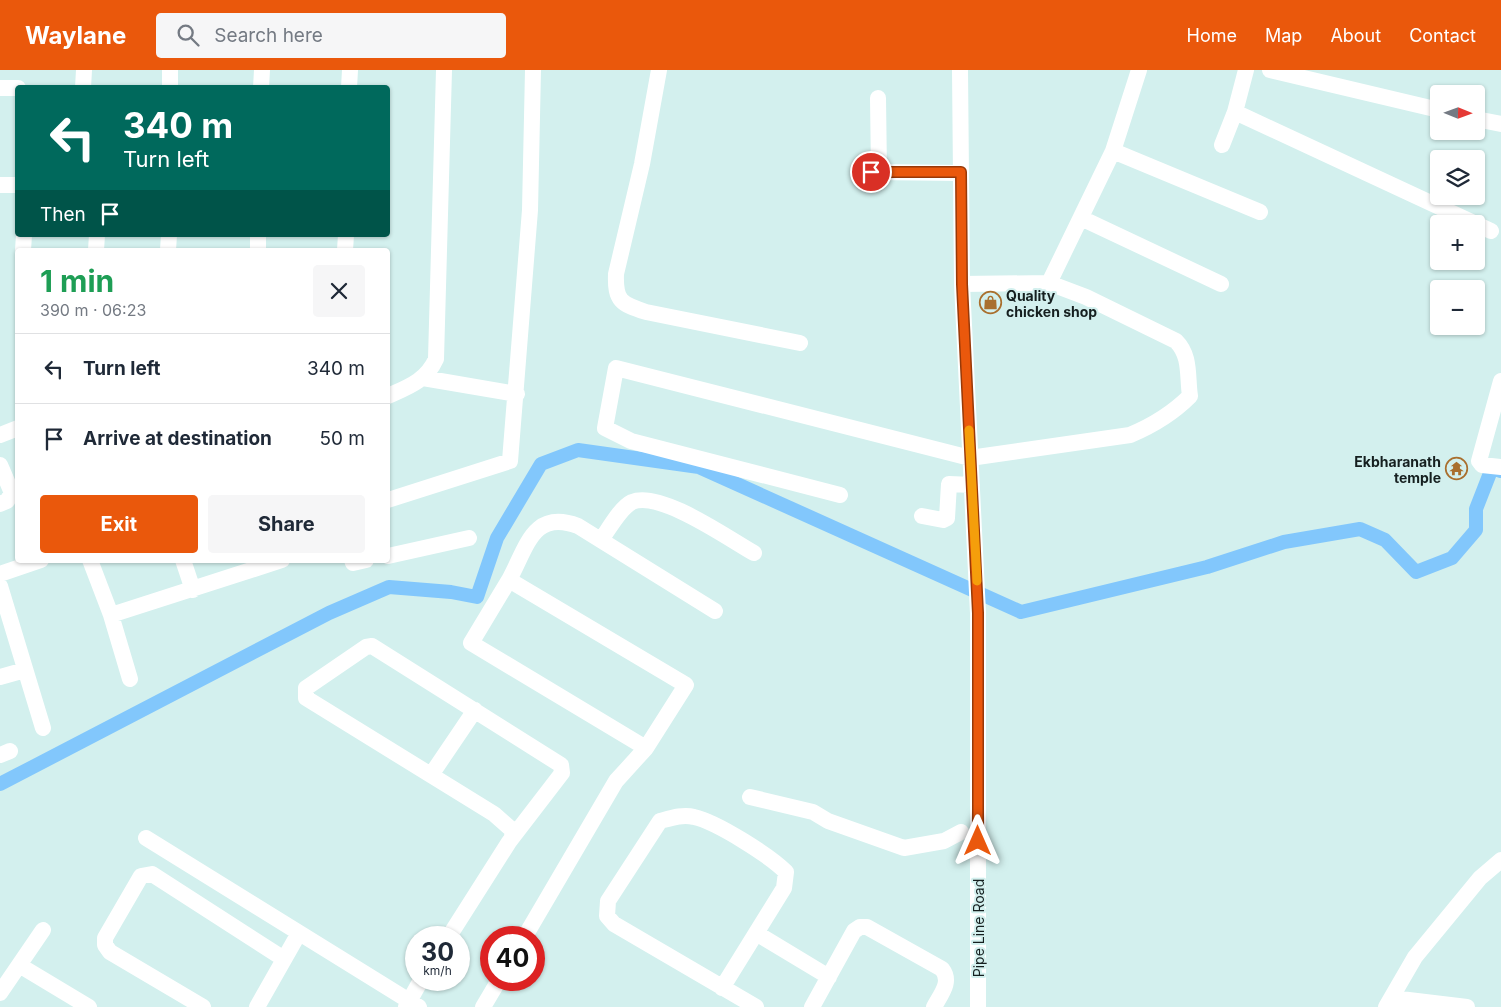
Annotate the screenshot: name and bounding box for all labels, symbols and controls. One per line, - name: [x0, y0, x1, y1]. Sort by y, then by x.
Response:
- search box: [156, 13, 506, 58]
- text: Waylane: [25, 21, 126, 50]
- icon: search: [174, 21, 202, 49]
- text: Search here: [214, 24, 323, 47]
- text: Home: [1187, 25, 1237, 46]
- text: Map: [1265, 25, 1302, 46]
- text: About: [1330, 25, 1381, 46]
- text: Contact: [1409, 25, 1476, 46]
- north arrow: [1430, 85, 1485, 140]
- map controls: [1430, 85, 1485, 335]
- text: 340 m: [123, 104, 233, 146]
- icon: left: [40, 105, 105, 170]
- text: Turn left: [123, 146, 209, 172]
- button: layers: [1430, 150, 1485, 205]
- pin: [850, 151, 892, 193]
- icon: arrive: [857, 158, 885, 186]
- icon: arrive: [96, 200, 124, 228]
- text: Then: [40, 203, 86, 226]
- button: +: [1430, 215, 1485, 270]
- text: 1 min: [40, 263, 114, 299]
- button: close: [313, 265, 365, 317]
- button: −: [1430, 280, 1485, 335]
- place label: Quality chicken shop: [1006, 287, 1097, 320]
- shop icon: Quality chicken shop: [978, 291, 1002, 315]
- text: 390 m · 06:23: [40, 300, 146, 320]
- icon: left: [40, 355, 68, 383]
- text: Turn left: [83, 357, 161, 380]
- text: 340 m: [307, 357, 365, 380]
- icon: arrive: [40, 425, 68, 453]
- text: Arrive at destination: [83, 427, 272, 450]
- text: 50 m: [319, 427, 365, 450]
- place label: Ekbharanath temple: [1354, 453, 1441, 486]
- temple icon: Ekbharanath temple: [1445, 457, 1469, 481]
- button: Exit: [40, 495, 198, 553]
- button: Share: [208, 495, 365, 553]
- position arrow: [951, 814, 1003, 866]
- street label: Pipe Line Road: [970, 879, 987, 977]
- speed limit sign: 40: [480, 926, 545, 991]
- text: 30: [421, 937, 454, 967]
- text: km/h: [423, 963, 452, 978]

